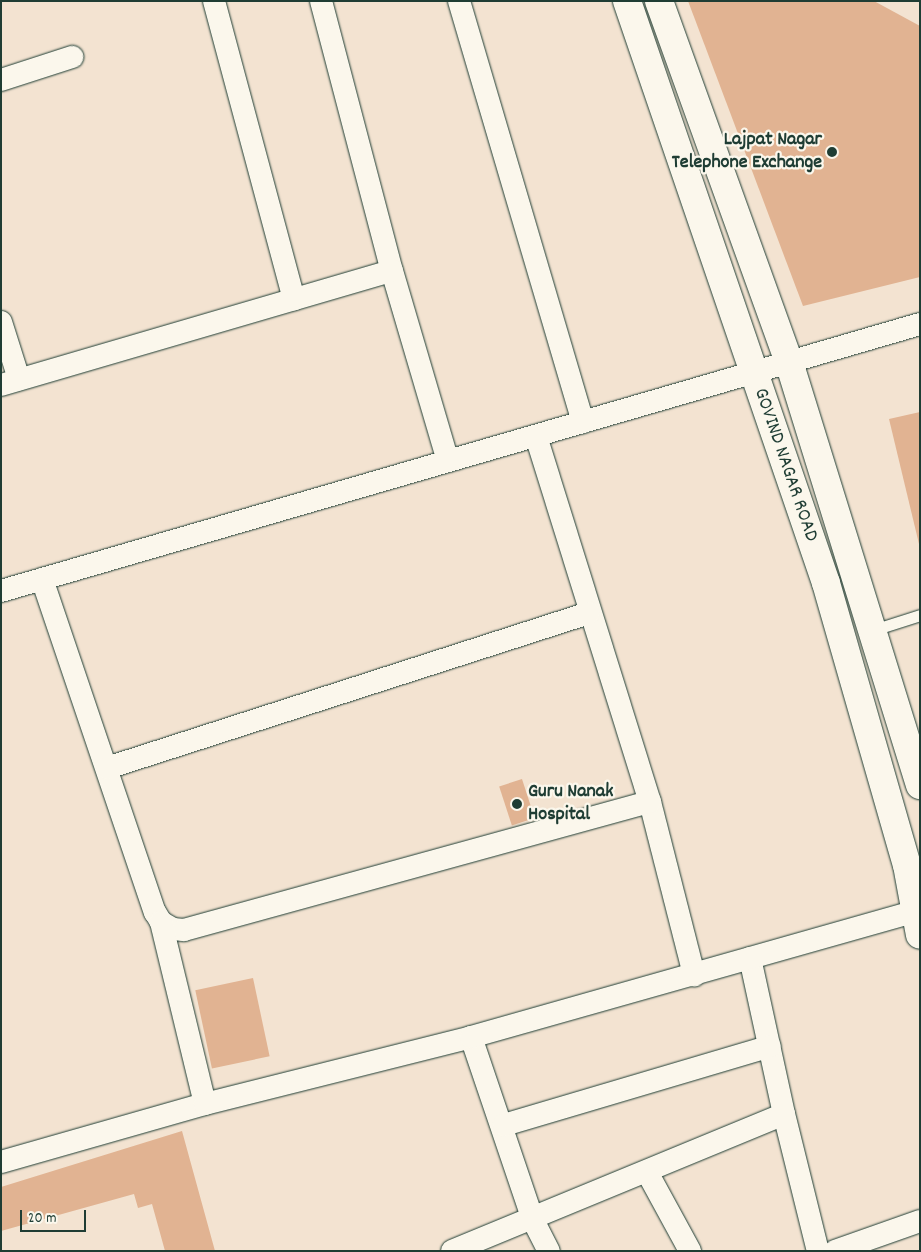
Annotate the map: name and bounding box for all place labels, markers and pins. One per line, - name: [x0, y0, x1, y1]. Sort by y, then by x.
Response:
- place label: Lajpat Nagar Telephone Exchange: [672, 128, 822, 175]
- marker: Lajpat Nagar Telephone Exchange: [826, 146, 838, 158]
- place label: Guru Nanak Hospital: [528, 780, 613, 827]
- marker: Guru Nanak Hospital: [510, 797, 524, 811]

